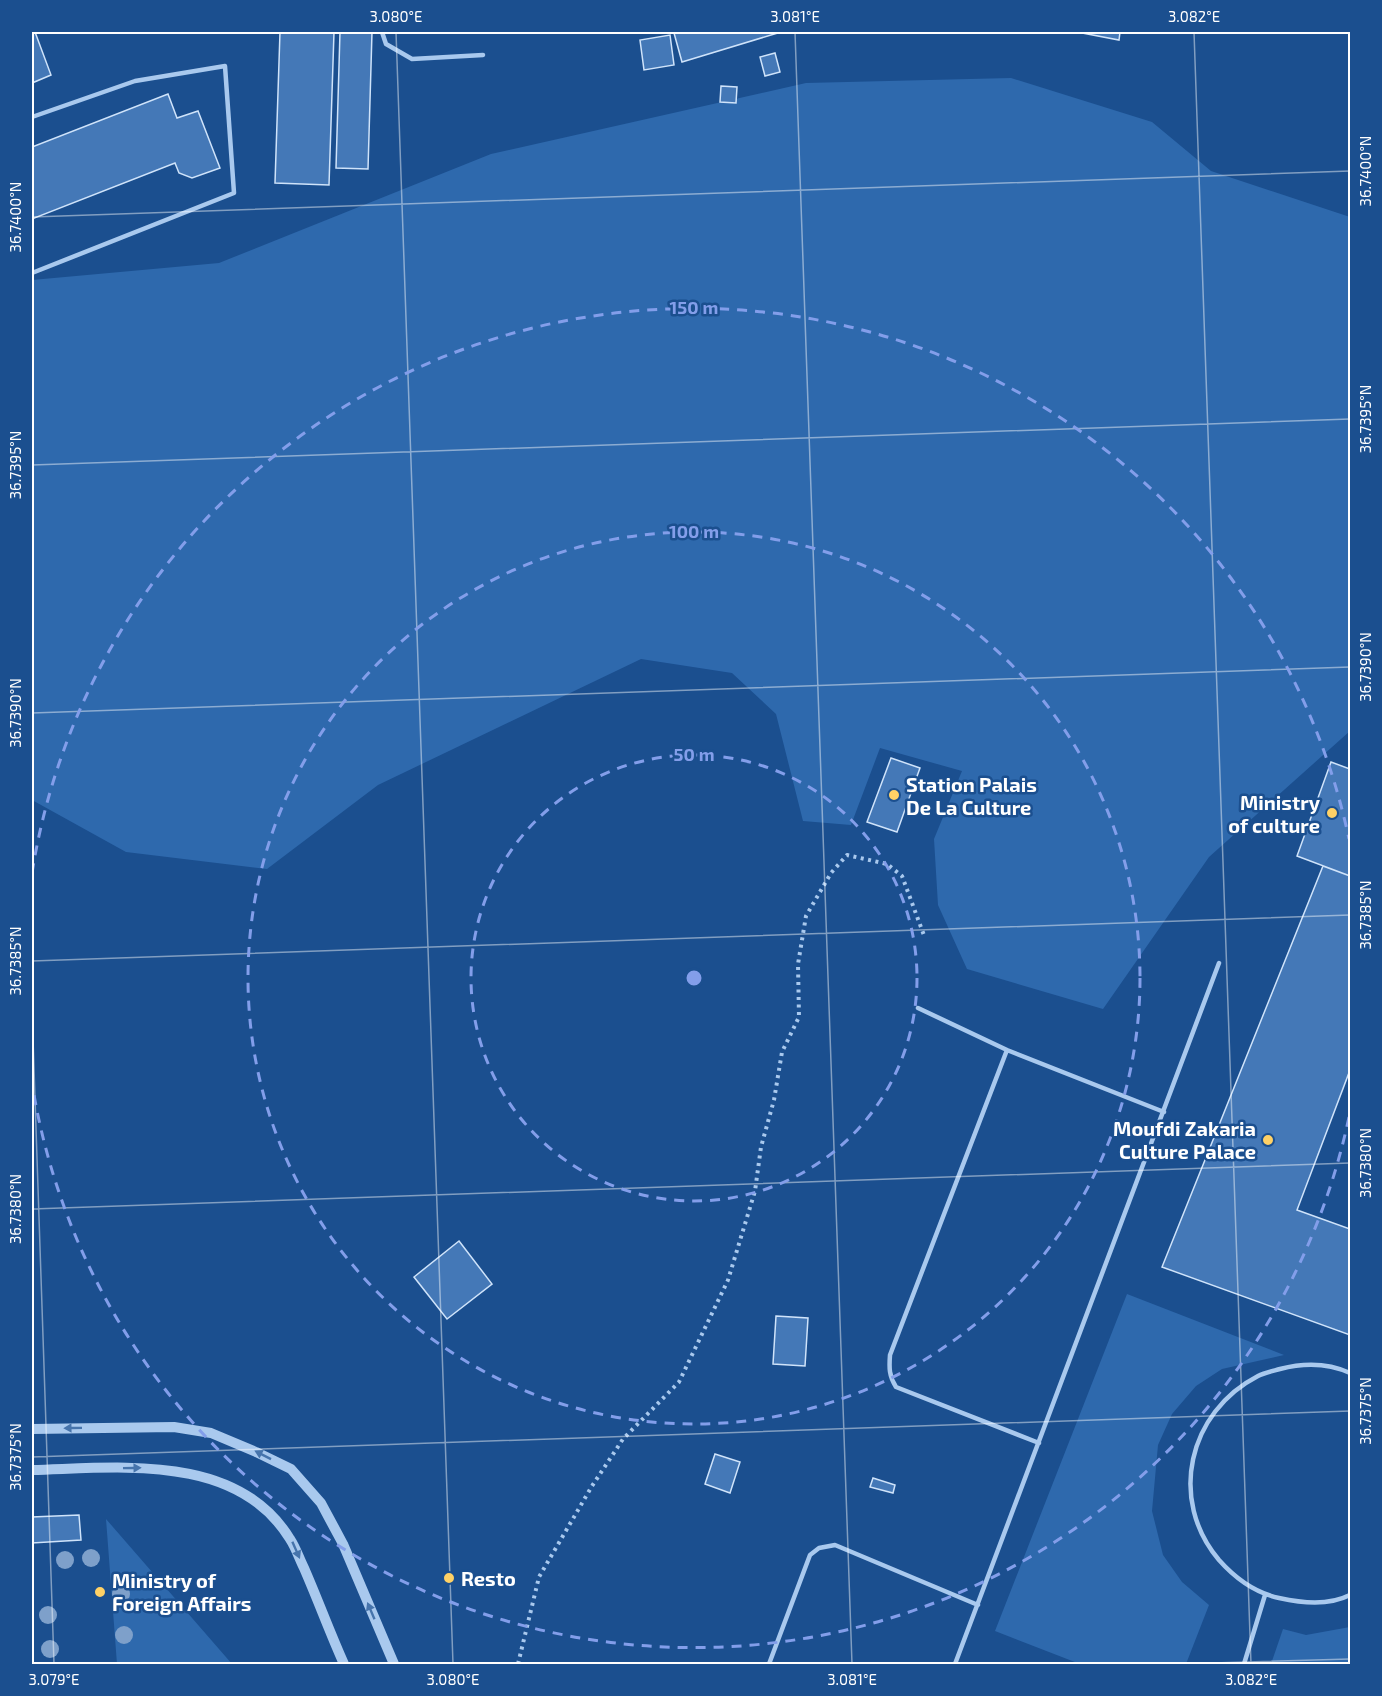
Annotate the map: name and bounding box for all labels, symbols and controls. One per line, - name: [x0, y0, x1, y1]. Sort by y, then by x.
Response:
- text: 3.080°E: [370, 7, 422, 25]
- text: 3.081°E: [770, 7, 820, 25]
- text: 3.082°E: [1168, 7, 1220, 25]
- text: 36.7400°N: [1356, 136, 1374, 206]
- text: 36.7400°N: [6, 182, 24, 252]
- text: 150 m: [670, 296, 718, 318]
- text: 36.7395°N: [1356, 385, 1374, 453]
- text: 36.7395°N: [6, 431, 24, 499]
- text: 100 m: [669, 520, 719, 542]
- text: 36.7390°N: [1356, 632, 1374, 702]
- text: 36.7390°N: [6, 678, 24, 748]
- text: 50 m: [673, 743, 715, 765]
- place label: Station Palais De La Culture: [906, 772, 1037, 819]
- marker: Station Palais De La Culture: [887, 788, 901, 802]
- place label: Ministry of culture: [1228, 790, 1321, 837]
- marker: Ministry of culture: [1325, 806, 1339, 820]
- text: 36.7385°N: [1356, 880, 1374, 950]
- text: 36.7385°N: [6, 926, 24, 996]
- centre of rings: [684, 968, 704, 988]
- place label: Moufdi Zakaria Culture Palace: [1113, 1116, 1256, 1163]
- text: 36.7380°N: [1356, 1128, 1374, 1198]
- marker: Moufdi Zakaria Culture Palace: [1261, 1133, 1275, 1147]
- text: 36.7380°N: [6, 1174, 24, 1244]
- text: 36.7375°N: [1356, 1377, 1374, 1445]
- text: 36.7375°N: [6, 1423, 24, 1491]
- one-way arrow: [64, 1424, 83, 1433]
- one-way arrow: [254, 1451, 272, 1461]
- one-way arrow: [122, 1463, 141, 1473]
- one-way arrow: [291, 1542, 301, 1560]
- place label: Resto: [461, 1566, 516, 1590]
- place label: Ministry of Foreign Affairs: [112, 1568, 251, 1615]
- marker: Resto: [442, 1571, 456, 1585]
- marker: Ministry of Foreign Affairs: [93, 1585, 107, 1599]
- one-way arrow: [366, 1601, 376, 1619]
- text: 3.079°E: [29, 1670, 79, 1688]
- text: 3.080°E: [427, 1670, 479, 1688]
- text: 3.081°E: [827, 1670, 877, 1688]
- text: 3.082°E: [1225, 1670, 1277, 1688]

